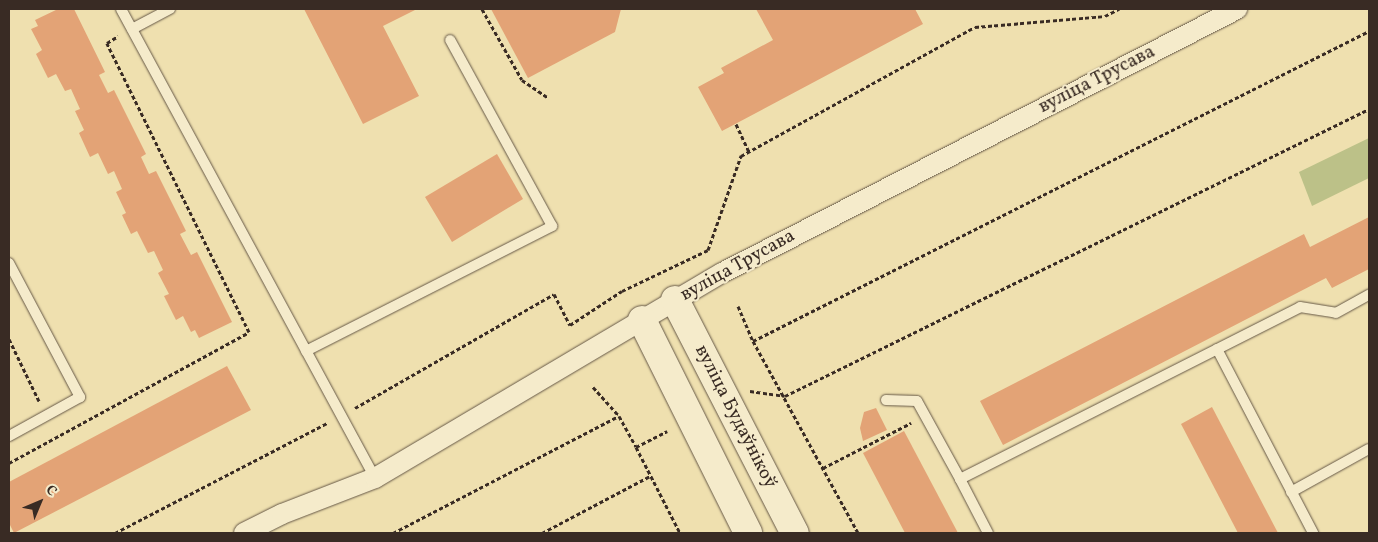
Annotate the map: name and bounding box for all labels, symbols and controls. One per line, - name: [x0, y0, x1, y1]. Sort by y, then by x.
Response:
- street label: вуліца Трусава: [1035, 41, 1159, 119]
- street label: вуліца Трусава: [677, 225, 799, 307]
- street label: вуліца Будаўнікоў: [689, 341, 781, 493]
- north arrow: [15, 477, 65, 527]
- text: С: [41, 481, 61, 501]

